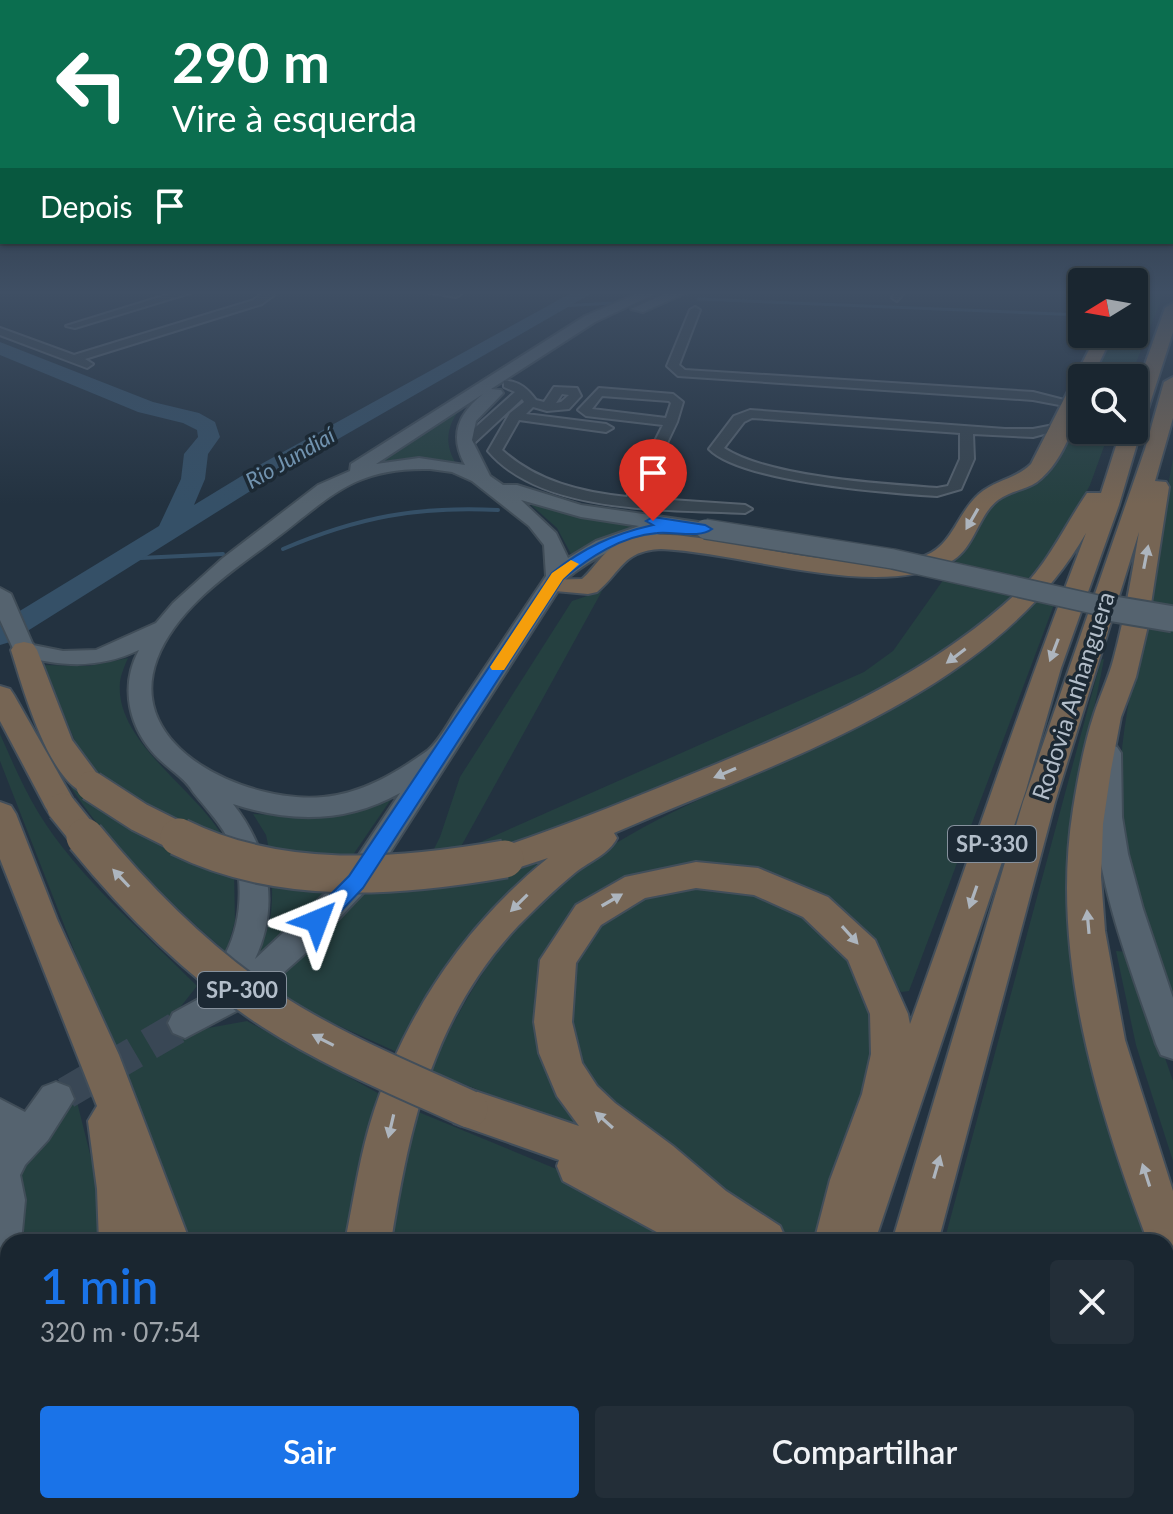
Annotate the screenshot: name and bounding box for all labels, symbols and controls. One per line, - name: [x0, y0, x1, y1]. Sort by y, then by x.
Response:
- text: 290 m: [172, 28, 330, 95]
- icon: left: [40, 32, 144, 136]
- text: Vire à esquerda: [172, 96, 417, 140]
- icon: arrive: [148, 184, 192, 228]
- text: Depois: [40, 188, 132, 224]
- north arrow: [1068, 268, 1148, 348]
- map controls: [1068, 268, 1148, 444]
- button: search: [1068, 364, 1148, 444]
- water label: Rio Jundiaí: [240, 420, 341, 494]
- pin: [619, 439, 687, 521]
- icon: arrive: [631, 451, 675, 495]
- one-way arrow: [965, 507, 979, 530]
- one-way arrow: [1140, 544, 1152, 569]
- street label: Rodovia Anhanguera: [1025, 588, 1120, 803]
- one-way arrow: [1047, 638, 1060, 662]
- one-way arrow: [946, 647, 967, 663]
- one-way arrow: [713, 767, 737, 780]
- road number: SP-330: [948, 826, 1036, 862]
- one-way arrow: [112, 869, 130, 888]
- position arrow: [275, 879, 359, 963]
- one-way arrow: [966, 886, 979, 910]
- one-way arrow: [510, 893, 529, 912]
- one-way arrow: [601, 893, 623, 907]
- one-way arrow: [1081, 909, 1094, 934]
- one-way arrow: [841, 925, 858, 945]
- road number: SP-300: [198, 972, 286, 1008]
- one-way arrow: [311, 1033, 334, 1046]
- one-way arrow: [595, 1112, 615, 1129]
- one-way arrow: [384, 1114, 397, 1139]
- one-way arrow: [932, 1155, 944, 1180]
- one-way arrow: [1140, 1163, 1152, 1187]
- text: 1 min: [40, 1257, 158, 1314]
- button: close: [1050, 1260, 1134, 1344]
- text: 320 m · 07:54: [40, 1316, 200, 1348]
- button: Sair: [40, 1406, 579, 1498]
- button: Compartilhar: [595, 1406, 1134, 1498]

